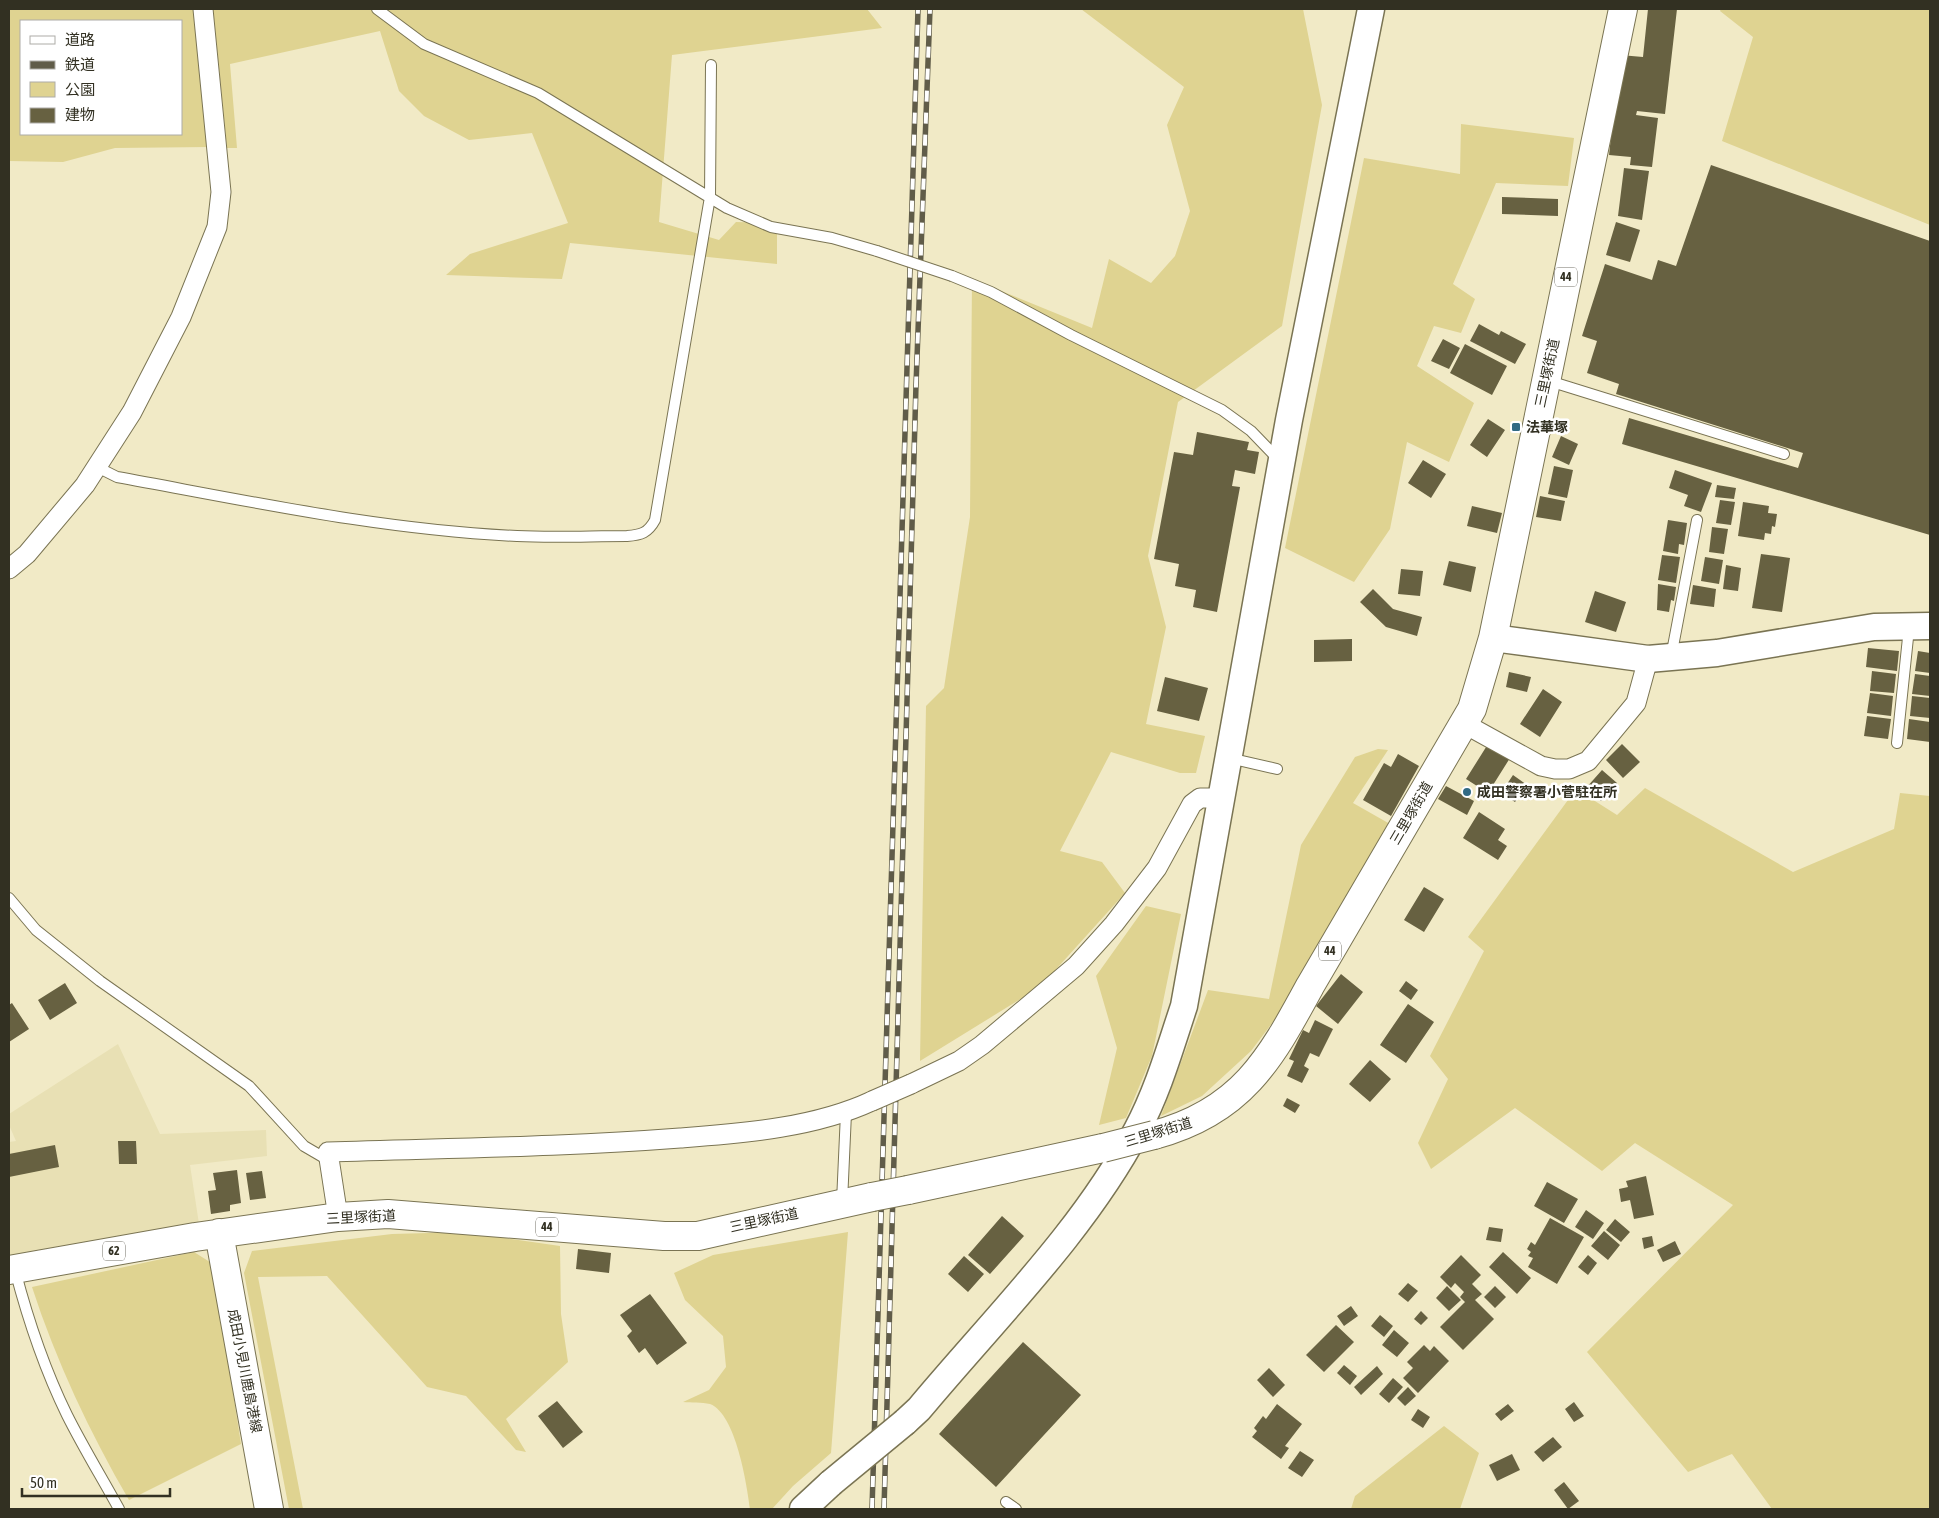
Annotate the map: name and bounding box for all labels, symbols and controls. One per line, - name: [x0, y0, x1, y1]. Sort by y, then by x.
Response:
- legend: [20, 20, 182, 135]
- text: 道路: [65, 31, 95, 48]
- text: 鉄道: [65, 56, 95, 73]
- text: 公園: [65, 81, 95, 98]
- text: 建物: [65, 106, 95, 123]
- road number: 44: [1555, 268, 1577, 286]
- street label: 三里塚街道: [1532, 337, 1562, 409]
- place label: 法華塚: [1526, 419, 1568, 435]
- marker: 法華塚: [1510, 421, 1522, 433]
- street label: 三里塚街道: [1387, 779, 1435, 847]
- place label: 成田警察署小菅駐在所: [1477, 784, 1617, 800]
- marker: 成田警察署小菅駐在所: [1461, 786, 1473, 798]
- road number: 44: [1319, 941, 1341, 960]
- street label: 三里塚街道: [1122, 1114, 1194, 1150]
- street label: 三里塚街道: [728, 1205, 800, 1235]
- street label: 三里塚街道: [326, 1207, 396, 1227]
- road number: 44: [536, 1218, 558, 1236]
- road number: 62: [103, 1242, 125, 1260]
- street label: 成田小見川鹿島港線: [225, 1308, 265, 1434]
- scale bar: [22, 1466, 170, 1498]
- text: 50 m: [30, 1474, 57, 1491]

